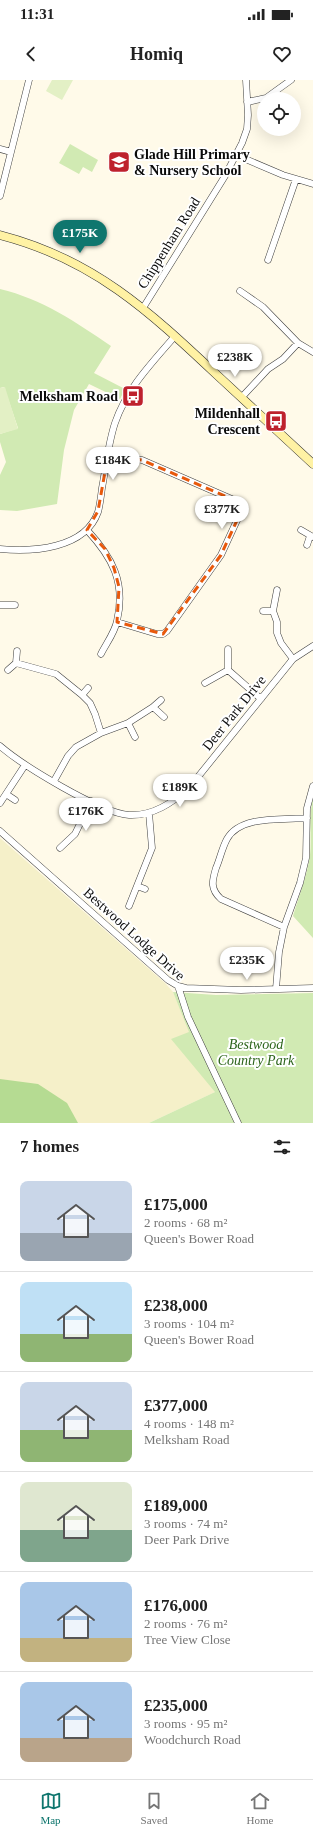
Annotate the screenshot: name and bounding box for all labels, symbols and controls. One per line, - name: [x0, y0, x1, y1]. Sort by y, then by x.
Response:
- text: 11:31: [20, 6, 54, 22]
- icon: back: [20, 43, 42, 65]
- icon: heart: [271, 43, 293, 65]
- text: Homiq: [130, 44, 183, 64]
- map controls: [257, 92, 301, 136]
- button: locate: [257, 92, 301, 136]
- place label: Glade Hill Primary & Nursery School: [134, 147, 250, 178]
- school or university icon: Glade Hill Primary & Nursery School: [106, 149, 132, 175]
- street label: Chippenham Road: [135, 195, 203, 291]
- pin: £175K: [52, 220, 108, 254]
- text: £175K: [62, 225, 98, 240]
- pin: £238K: [207, 344, 263, 378]
- text: £238K: [217, 349, 253, 364]
- bus stop icon: Melksham Road: [120, 383, 146, 409]
- place label: Melksham Road: [20, 389, 118, 404]
- place label: Mildenhall Crescent: [195, 406, 260, 437]
- bus stop icon: Mildenhall Crescent: [263, 408, 289, 434]
- pin: £184K: [85, 447, 141, 481]
- text: £184K: [95, 452, 131, 467]
- pin: £377K: [194, 496, 250, 530]
- text: £377K: [204, 501, 240, 516]
- street label: Deer Park Drive: [199, 673, 269, 753]
- pin: £189K: [152, 774, 208, 808]
- text: £189K: [162, 779, 198, 794]
- pin: £176K: [58, 798, 114, 832]
- text: £176K: [68, 803, 104, 818]
- street label: Bestwood Lodge Drive: [80, 885, 188, 983]
- pin: £235K: [219, 947, 275, 981]
- text: £235K: [229, 952, 265, 967]
- park label: Bestwood Country Park: [218, 1037, 295, 1068]
- icon: filters: [271, 1136, 293, 1158]
- text: 7 homes: [20, 1137, 79, 1156]
- text: £175,000: [144, 1195, 208, 1214]
- icon: home: [52, 1197, 100, 1245]
- text: 2 rooms · 68 m²: [144, 1215, 227, 1230]
- text: Queen's Bower Road: [144, 1231, 254, 1246]
- text: £238,000: [144, 1296, 208, 1315]
- icon: home: [52, 1298, 100, 1346]
- text: 3 rooms · 104 m²: [144, 1316, 234, 1331]
- text: Queen's Bower Road: [144, 1332, 254, 1347]
- text: £377,000: [144, 1396, 208, 1415]
- icon: home: [52, 1398, 100, 1446]
- text: 4 rooms · 148 m²: [144, 1416, 234, 1431]
- text: Melksham Road: [144, 1432, 230, 1447]
- text: £189,000: [144, 1496, 208, 1515]
- icon: home: [52, 1498, 100, 1546]
- text: 3 rooms · 74 m²: [144, 1516, 227, 1531]
- text: Deer Park Drive: [144, 1532, 229, 1547]
- text: £176,000: [144, 1596, 208, 1615]
- icon: home: [52, 1598, 100, 1646]
- text: 2 rooms · 76 m²: [144, 1616, 227, 1631]
- text: Tree View Close: [144, 1632, 231, 1647]
- text: £235,000: [144, 1696, 208, 1715]
- icon: home: [52, 1698, 100, 1746]
- text: 3 rooms · 95 m²: [144, 1716, 227, 1731]
- text: Woodchurch Road: [144, 1732, 241, 1747]
- tab: Map: [40, 1790, 62, 1826]
- tab: Saved: [141, 1790, 167, 1826]
- tab: Home: [247, 1790, 273, 1826]

